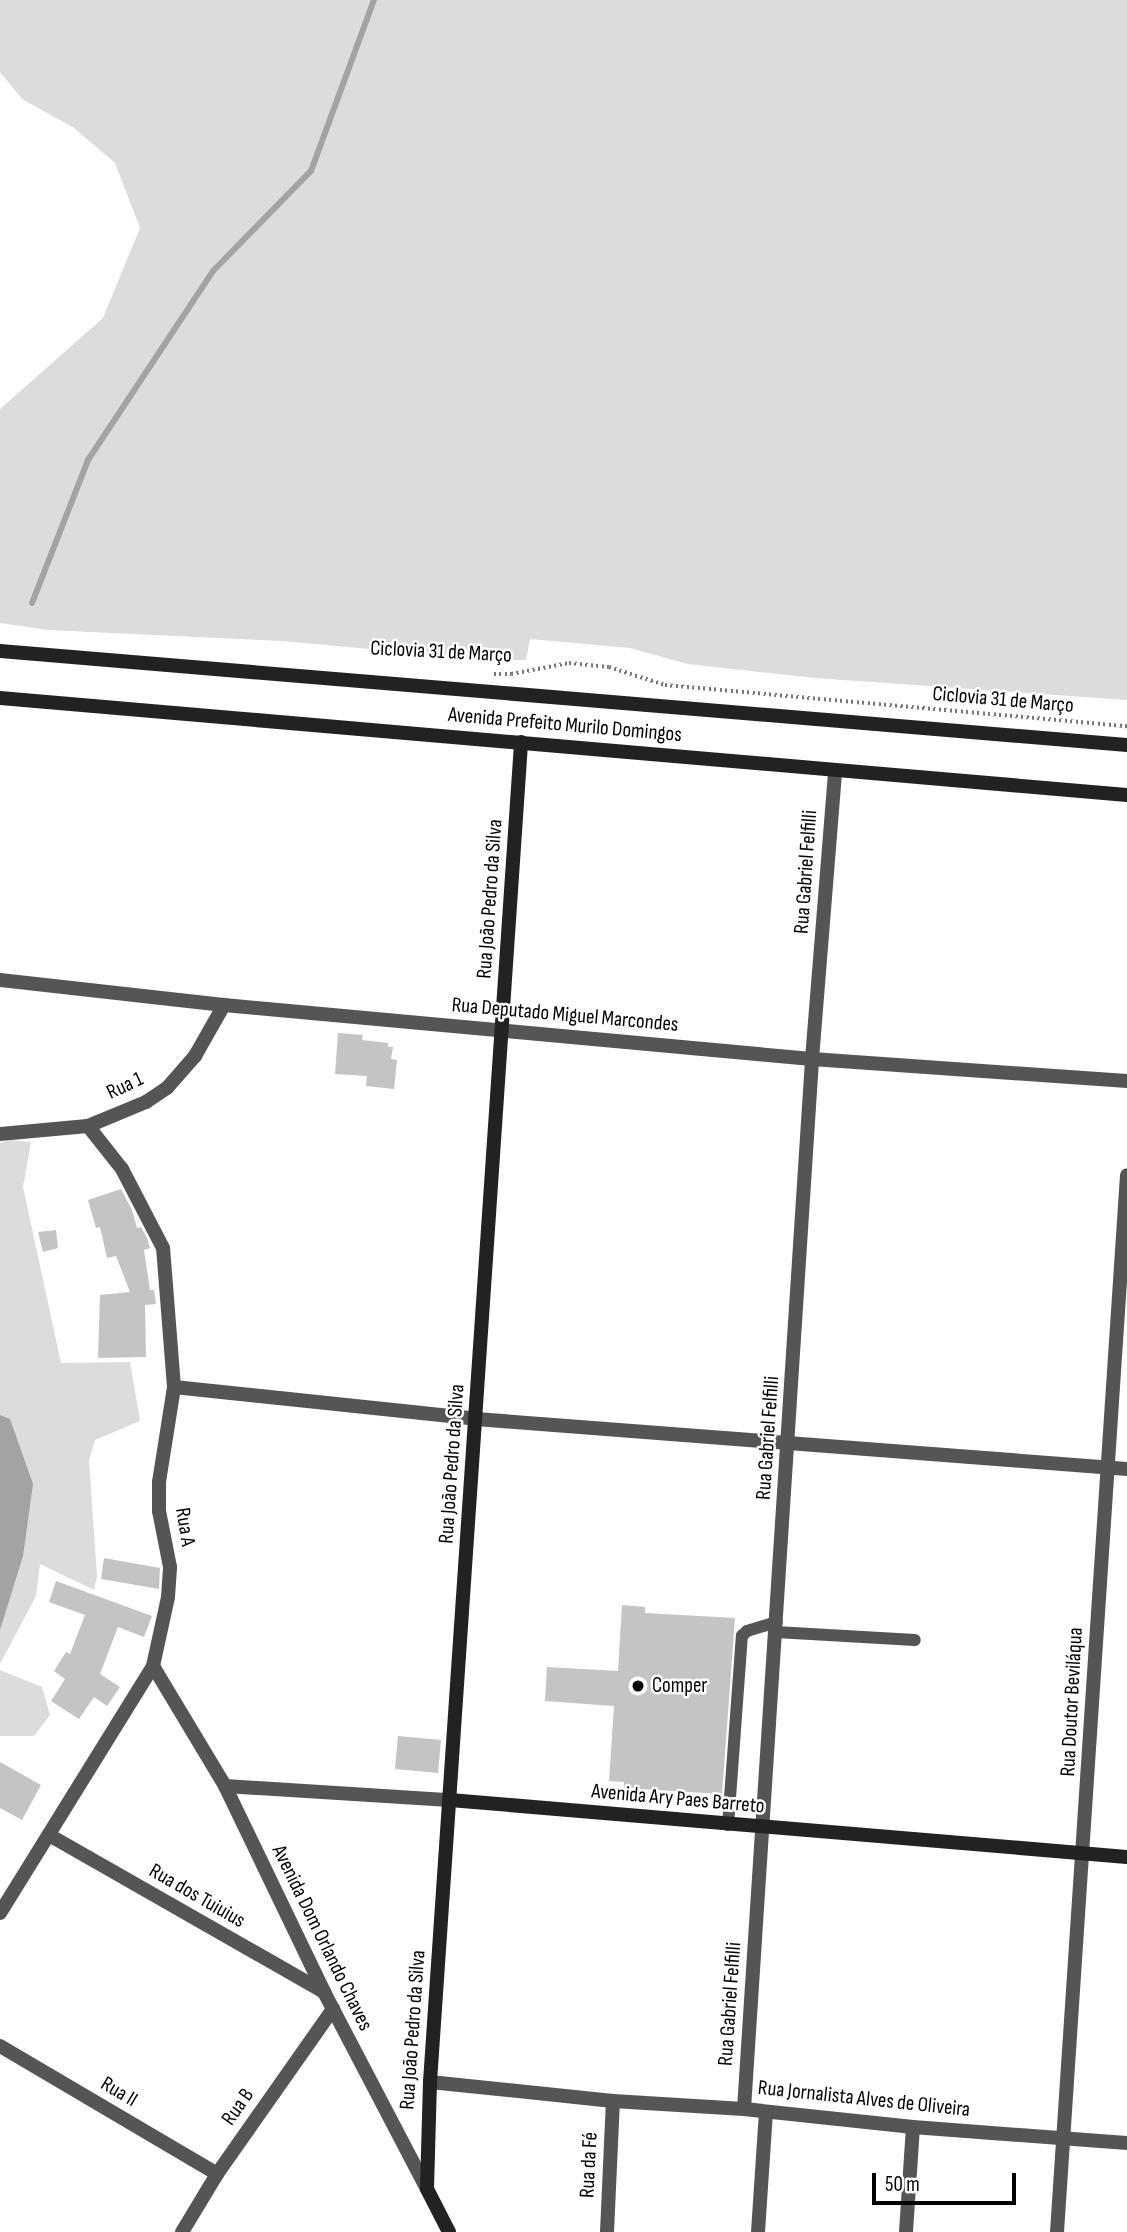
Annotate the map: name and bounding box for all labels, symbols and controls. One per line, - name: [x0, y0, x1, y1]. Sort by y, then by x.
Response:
- street label: Ciclovia 31 de Março: [370, 636, 512, 668]
- street label: Ciclovia 31 de Março: [931, 681, 1075, 719]
- street label: Avenida Prefeito Murilo Domingos: [447, 702, 683, 748]
- street label: Rua Gabriel Felfilli: [789, 809, 823, 935]
- street label: Rua João Pedro da Silva: [472, 818, 508, 980]
- street label: Rua Deputado Miguel Marcondes: [451, 993, 679, 1037]
- street label: Rua 1: [103, 1067, 147, 1105]
- street label: Rua Gabriel Felfilli: [751, 1375, 785, 1501]
- street label: Rua João Pedro da Silva: [434, 1383, 470, 1545]
- street label: Rua A: [170, 1506, 200, 1548]
- street label: Rua Doutor Beviláqua: [1056, 1627, 1088, 1777]
- place label: Comper: [652, 1673, 707, 1699]
- marker: Comper: [630, 1678, 646, 1694]
- street label: Avenida Ary Paes Barreto: [590, 1779, 766, 1819]
- street label: Avenida Dom Orlando Chaves: [266, 1841, 378, 2035]
- street label: Rua dos Tuiuius: [144, 1858, 250, 1934]
- street label: Rua Gabriel Felfilli: [713, 1941, 747, 2067]
- street label: Rua João Pedro da Silva: [395, 1949, 431, 2111]
- street label: Rua II: [96, 2071, 142, 2113]
- street label: Rua Jornalista Alves de Oliveira: [757, 2075, 971, 2123]
- street label: Rua B: [216, 2084, 260, 2130]
- street label: Rua da Fé: [575, 2131, 603, 2199]
- scale bar: [875, 2158, 1018, 2202]
- text: 50 m: [885, 2172, 920, 2197]

